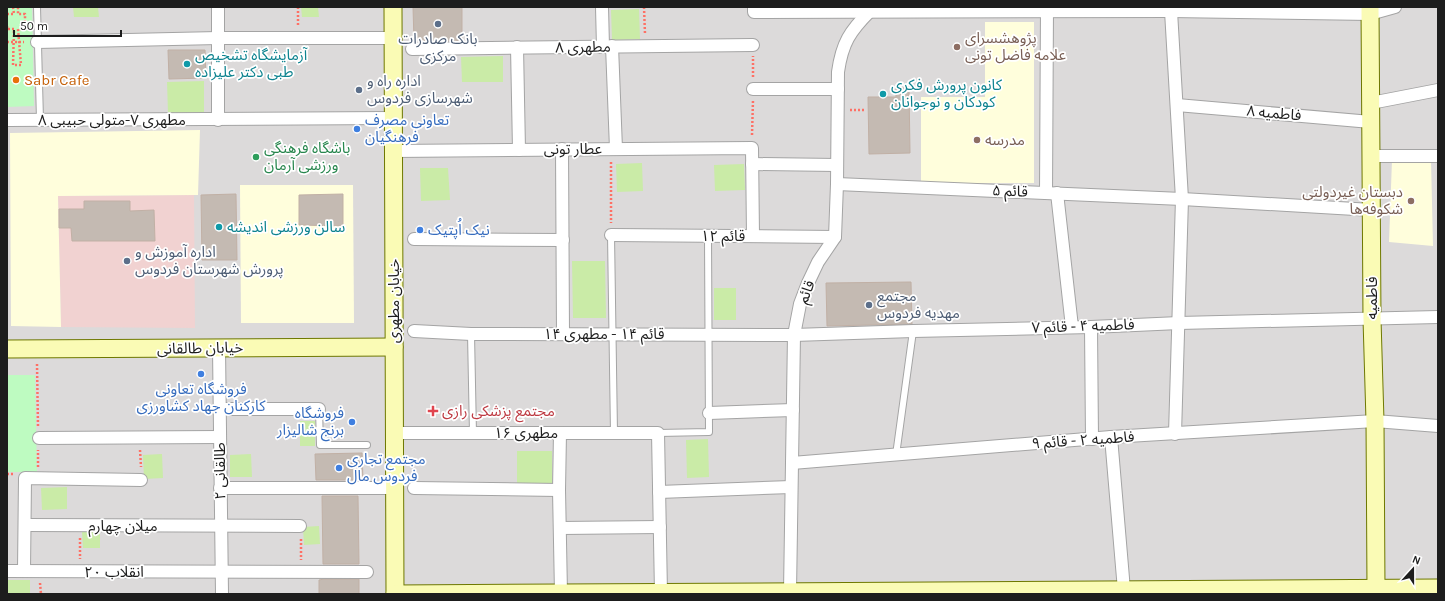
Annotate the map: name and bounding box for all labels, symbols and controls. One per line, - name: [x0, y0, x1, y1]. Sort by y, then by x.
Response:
- scale bar: [14, 12, 121, 38]
- text: 50 m: [20, 19, 48, 33]
- marker: بانک صادرات مرکزی: [433, 19, 443, 29]
- place label: پژوهشسرای علامه فاضل تونی: [965, 29, 1066, 64]
- place label: بانک صادرات مرکزی: [398, 30, 478, 65]
- street label: مطهری ۸: [555, 38, 611, 56]
- marker: پژوهشسرای علامه فاضل تونی: [952, 42, 962, 52]
- place label: آزمایشگاه تشخیص طبی دکتر علیزاده: [195, 46, 308, 81]
- marker: آزمایشگاه تشخیص طبی دکتر علیزاده: [182, 59, 192, 69]
- place label: Sabr Cafe: [24, 71, 90, 89]
- place label: اداره راه و شهرسازی فردوس: [367, 72, 473, 107]
- marker: Sabr Cafe: [11, 75, 21, 85]
- place label: کانون پرورش فکری کودکان و نوجوانان: [891, 76, 1003, 111]
- marker: اداره راه و شهرسازی فردوس: [354, 85, 364, 95]
- marker: کانون پرورش فکری کودکان و نوجوانان: [878, 89, 888, 99]
- street label: فاطمیه ۸: [1246, 102, 1302, 124]
- street label: مطهری ۷-متولی حبیبی ۸: [38, 111, 186, 129]
- place label: تعاونی مصرف فرهنگیان: [365, 111, 449, 146]
- marker: تعاونی مصرف فرهنگیان: [352, 124, 362, 134]
- place label: مدرسه: [985, 131, 1025, 149]
- marker: مدرسه: [972, 135, 982, 145]
- place label: باشگاه فرهنگی ورزشی آرمان: [264, 139, 350, 174]
- street label: عطار تونی: [544, 140, 603, 158]
- marker: باشگاه فرهنگی ورزشی آرمان: [251, 152, 261, 162]
- street label: قائم ۵: [992, 181, 1028, 203]
- place label: دبستان غیردولتی شکوفه‌ها: [1302, 183, 1403, 218]
- marker: دبستان غیردولتی شکوفه‌ها: [1406, 196, 1416, 206]
- place label: سالن ورزشی اندیشه: [227, 218, 346, 236]
- place label: نیک اُپتیک: [428, 218, 490, 240]
- marker: سالن ورزشی اندیشه: [214, 222, 224, 232]
- marker: نیک اُپتیک: [415, 225, 425, 235]
- street label: قائم ۱۲: [701, 227, 745, 247]
- place label: اداره آموزش و پرورش شهرستان فردوس: [135, 243, 284, 279]
- marker: اداره آموزش و پرورش شهرستان فردوس: [122, 256, 132, 266]
- street label: خیابان مطهری: [385, 259, 403, 343]
- street label: فاطمیه: [1363, 276, 1381, 319]
- street label: قائم: [793, 278, 821, 307]
- place label: مجتمع مهدیه فردوس: [877, 287, 960, 322]
- marker: مجتمع مهدیه فردوس: [864, 300, 874, 310]
- street label: فاطمیه ۴ - قائم ۷: [1031, 315, 1135, 339]
- street label: قائم ۱۴ - مطهری ۱۴: [544, 325, 665, 345]
- street label: خیابان طالقانی: [157, 338, 243, 358]
- marker: فروشگاه تعاونی کارکنان جهاد کشاورزی: [196, 369, 206, 379]
- place label: فروشگاه تعاونی کارکنان جهاد کشاورزی: [137, 380, 266, 415]
- place label: مجتمع پزشکی رازی: [442, 402, 555, 423]
- place label: فروشگاه برنج شالیزار: [276, 404, 344, 442]
- marker: مجتمع پزشکی رازی: [427, 405, 439, 417]
- marker: فروشگاه برنج شالیزار: [347, 417, 357, 427]
- street label: مطهری ۱۶: [494, 424, 558, 442]
- street label: فاطمیه ۲ - قائم ۹: [1031, 427, 1135, 455]
- street label: طالقانی ۲: [211, 442, 229, 500]
- place label: مجتمع تجاری فردوس مال: [347, 450, 426, 485]
- marker: مجتمع تجاری فردوس مال: [334, 463, 344, 473]
- street label: میلان چهارم: [88, 517, 158, 537]
- north arrow: [1393, 549, 1433, 589]
- text: N: [1410, 553, 1422, 568]
- street label: انقلاب ۲۰: [84, 563, 144, 581]

